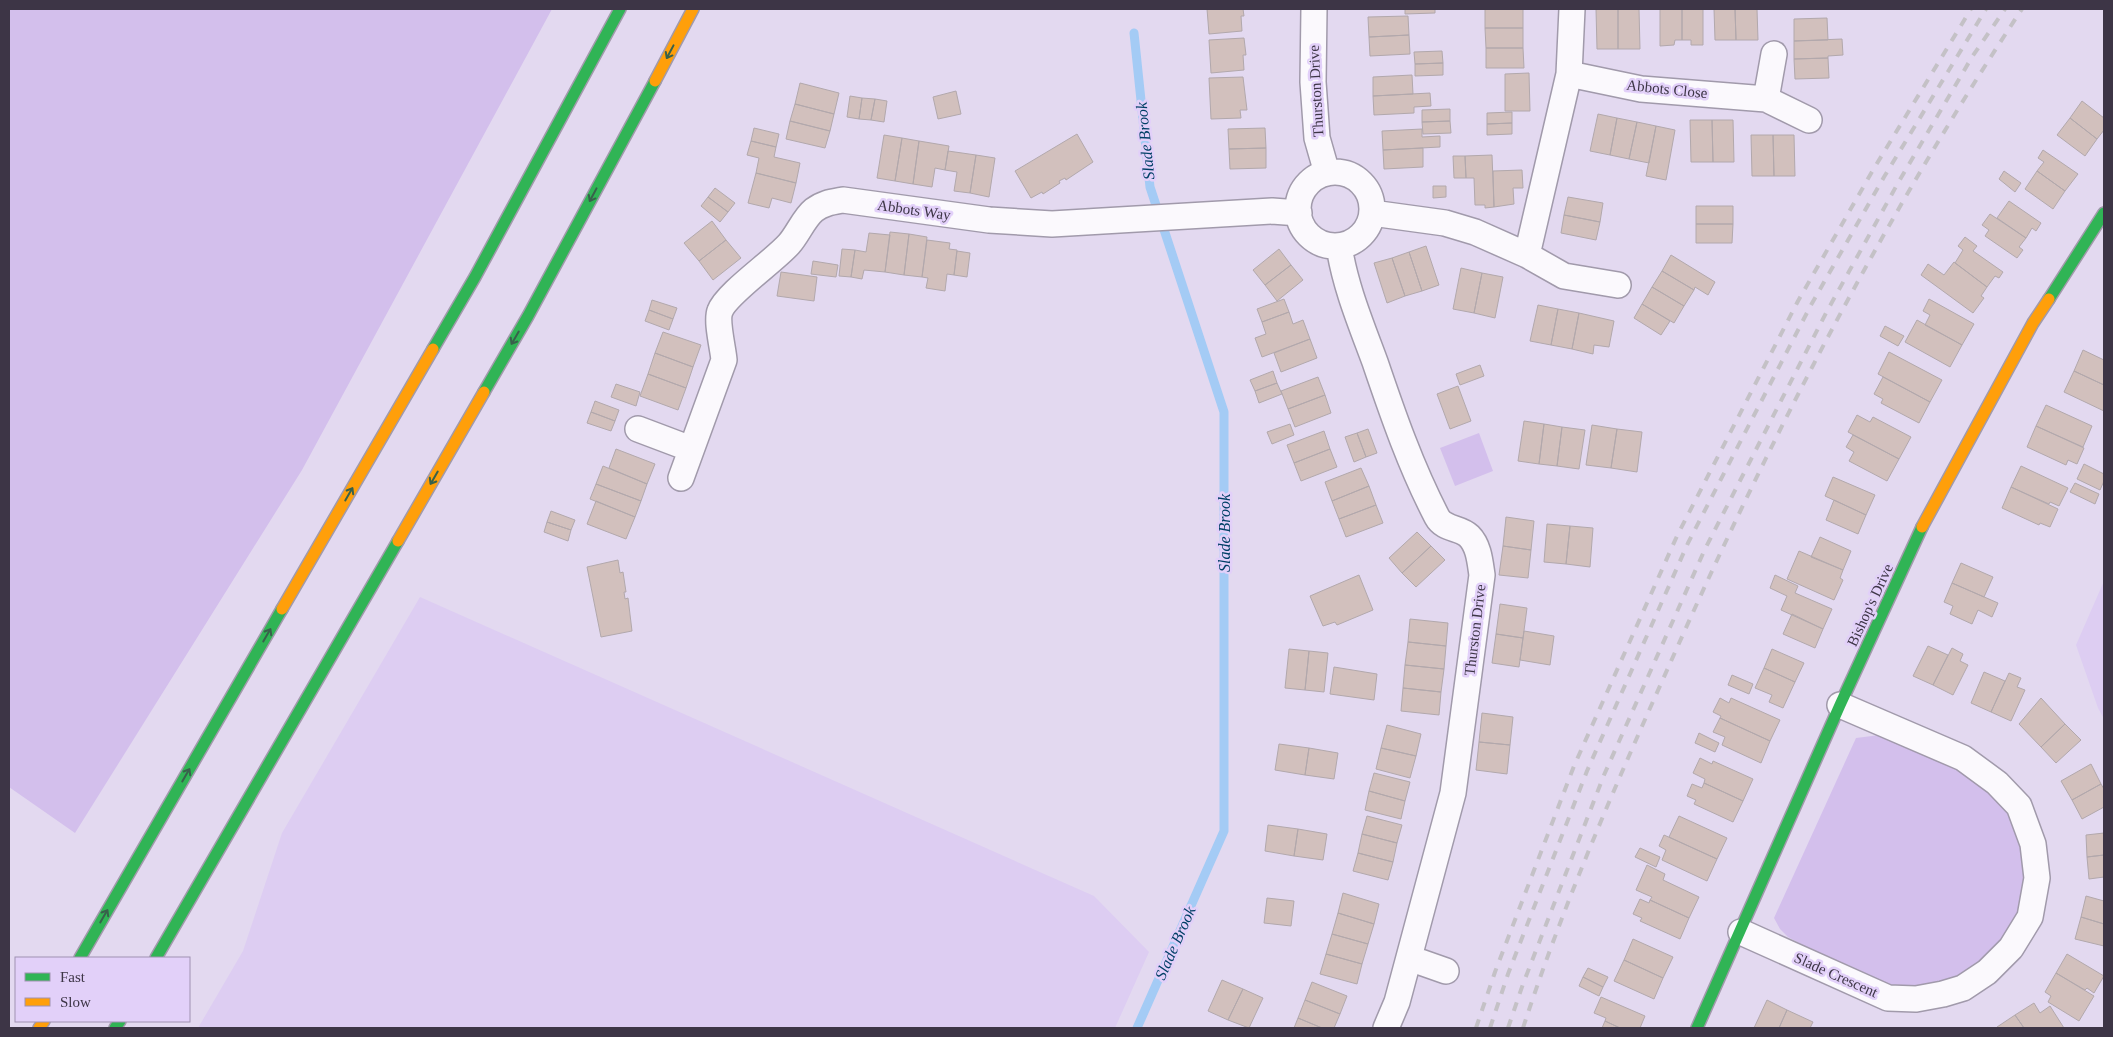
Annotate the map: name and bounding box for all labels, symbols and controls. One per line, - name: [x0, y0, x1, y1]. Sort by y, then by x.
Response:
- one-way arrow: [665, 44, 675, 59]
- street label: Thurston Drive: [1306, 44, 1326, 137]
- street label: Abbots Close: [1626, 77, 1709, 101]
- water label: Slade Brook: [1132, 100, 1158, 181]
- one-way arrow: [588, 187, 597, 202]
- street label: Abbots Way: [876, 197, 952, 223]
- one-way arrow: [510, 330, 520, 344]
- one-way arrow: [428, 471, 438, 485]
- one-way arrow: [344, 488, 354, 502]
- water label: Slade Brook: [1216, 493, 1233, 572]
- street label: Bishop's Drive: [1844, 561, 1896, 649]
- street label: Thurston Drive: [1461, 583, 1489, 677]
- one-way arrow: [263, 628, 273, 642]
- one-way arrow: [181, 769, 191, 783]
- water label: Slade Brook: [1151, 903, 1199, 982]
- one-way arrow: [100, 910, 110, 924]
- street label: Slade Crescent: [1792, 949, 1881, 1001]
- legend: [15, 957, 190, 1022]
- text: Fast: [60, 969, 86, 985]
- text: Slow: [60, 994, 91, 1010]

